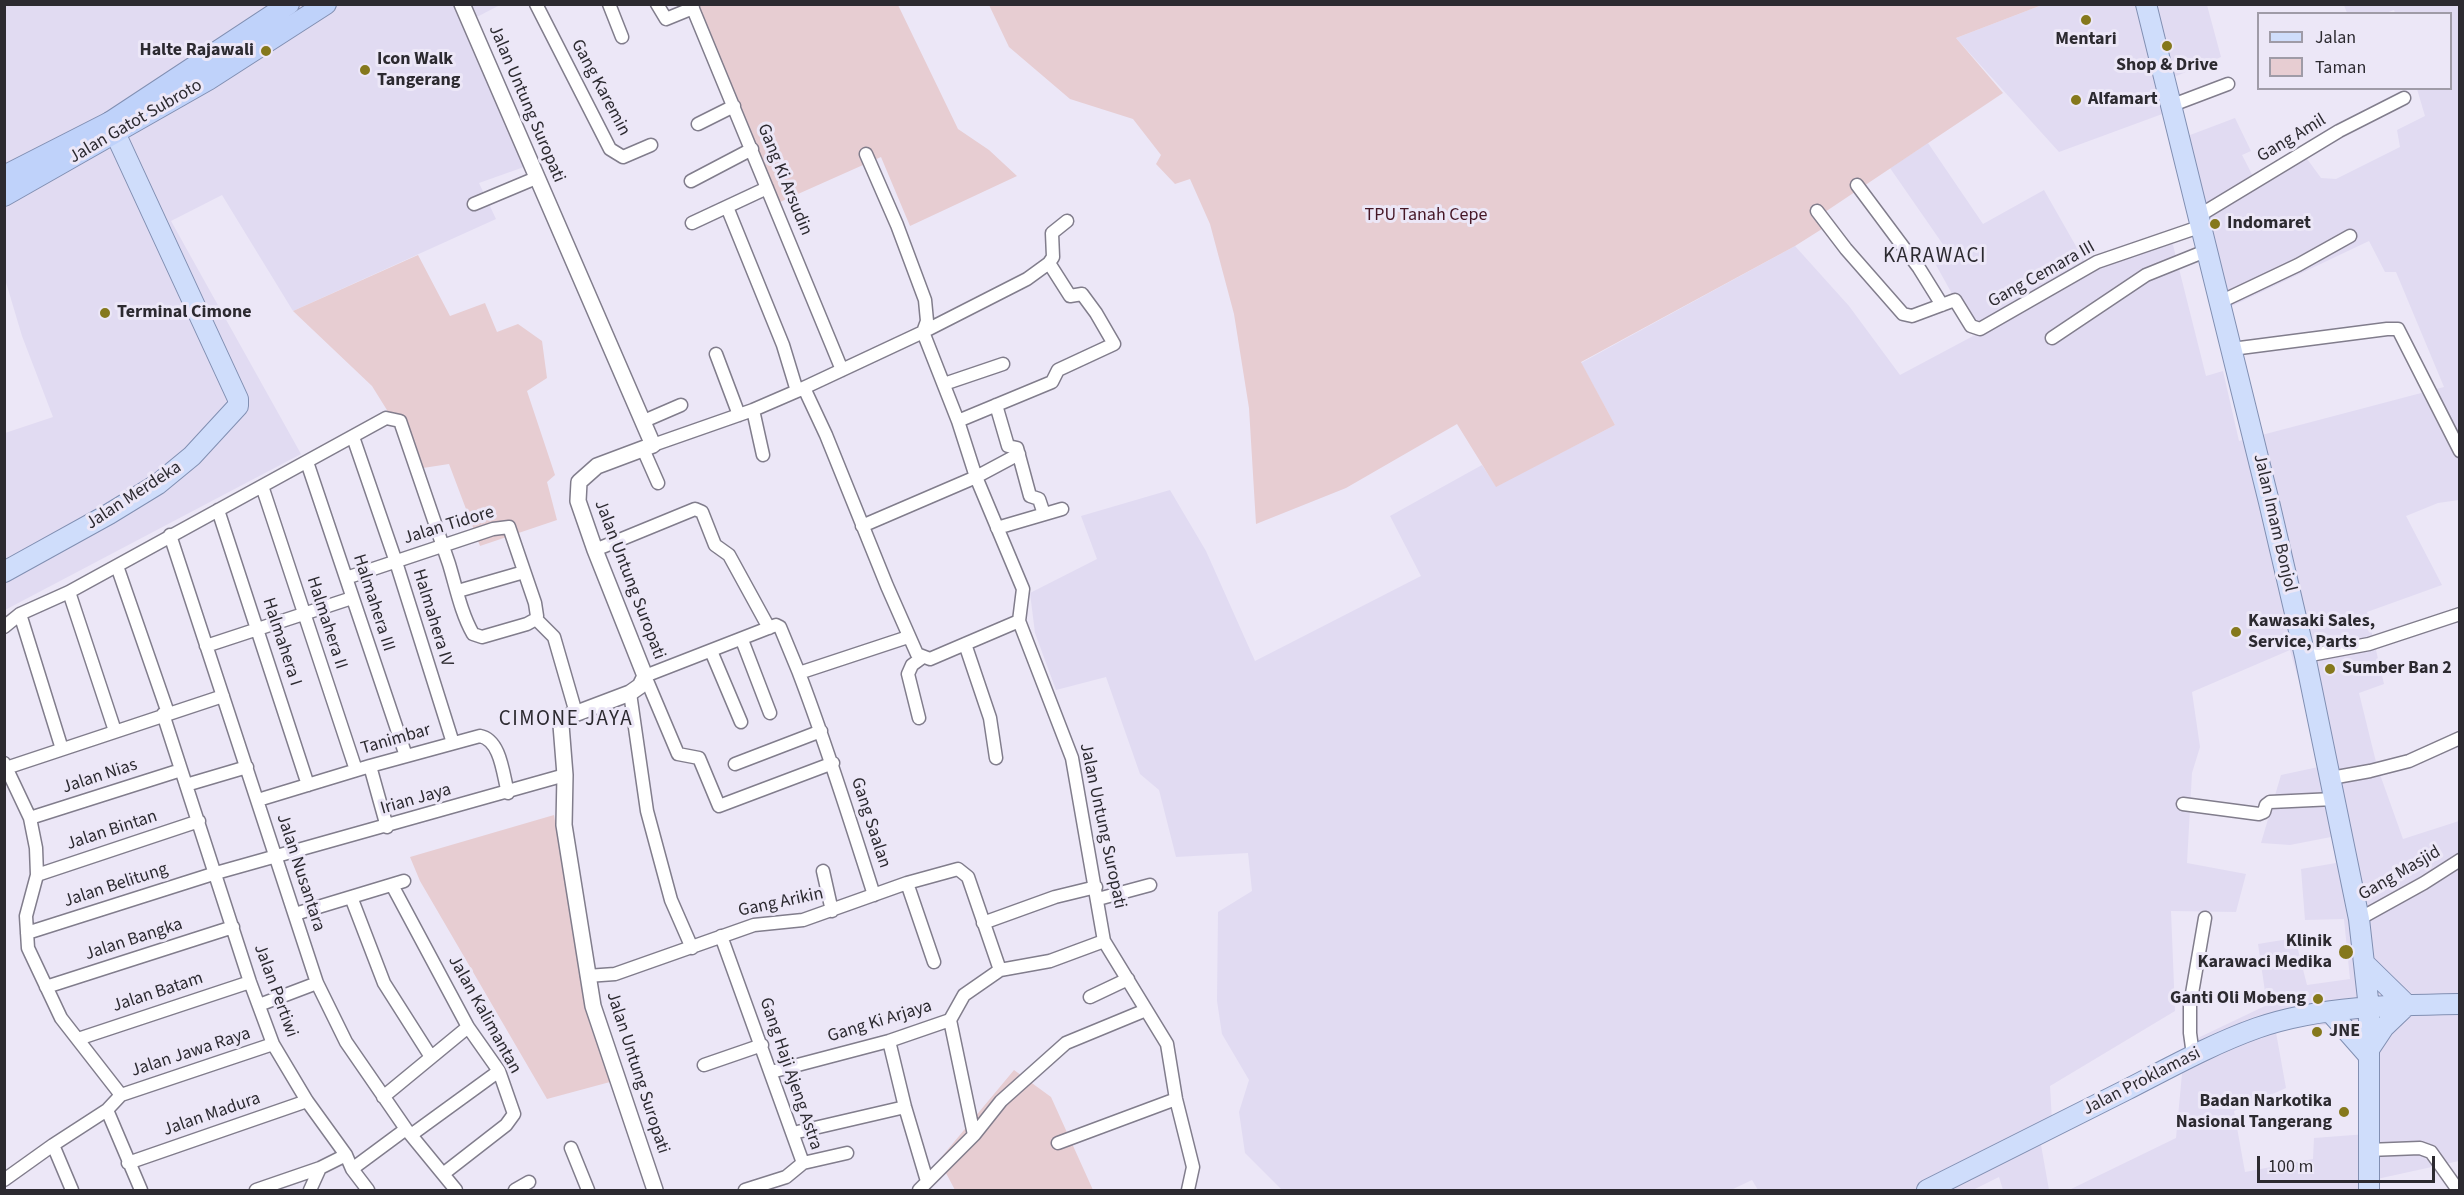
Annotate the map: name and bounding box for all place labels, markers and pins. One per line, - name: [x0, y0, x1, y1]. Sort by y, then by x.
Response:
- marker: Mentari: [2079, 13, 2093, 27]
- place label: Mentari: [2055, 29, 2117, 51]
- marker: Shop & Drive: [2160, 39, 2174, 53]
- place label: Halte Rajawali: [139, 40, 254, 62]
- marker: Halte Rajawali: [259, 44, 273, 58]
- place label: Icon Walk Tangerang: [377, 49, 460, 92]
- place label: Shop & Drive: [2116, 55, 2218, 77]
- marker: Icon Walk Tangerang: [358, 63, 372, 77]
- place label: Alfamart: [2088, 89, 2158, 111]
- marker: Alfamart: [2069, 93, 2083, 107]
- place label: Indomaret: [2227, 213, 2311, 235]
- marker: Indomaret: [2208, 217, 2222, 231]
- place label: Terminal Cimone: [117, 302, 252, 324]
- marker: Terminal Cimone: [98, 306, 112, 320]
- place label: Kawasaki Sales, Service, Parts: [2248, 611, 2375, 654]
- marker: Kawasaki Sales, Service, Parts: [2229, 625, 2243, 639]
- place label: Sumber Ban 2: [2342, 658, 2452, 680]
- marker: Sumber Ban 2: [2323, 662, 2337, 676]
- place label: Klinik Karawaci Medika: [2198, 931, 2332, 974]
- marker: Klinik Karawaci Medika: [2337, 943, 2355, 961]
- place label: Ganti Oli Mobeng: [2170, 988, 2306, 1010]
- marker: Ganti Oli Mobeng: [2311, 992, 2325, 1006]
- place label: JNE: [2329, 1021, 2360, 1043]
- marker: JNE: [2310, 1025, 2324, 1039]
- place label: Badan Narkotika Nasional Tangerang: [2176, 1091, 2332, 1134]
- marker: Badan Narkotika Nasional Tangerang: [2337, 1105, 2351, 1119]

